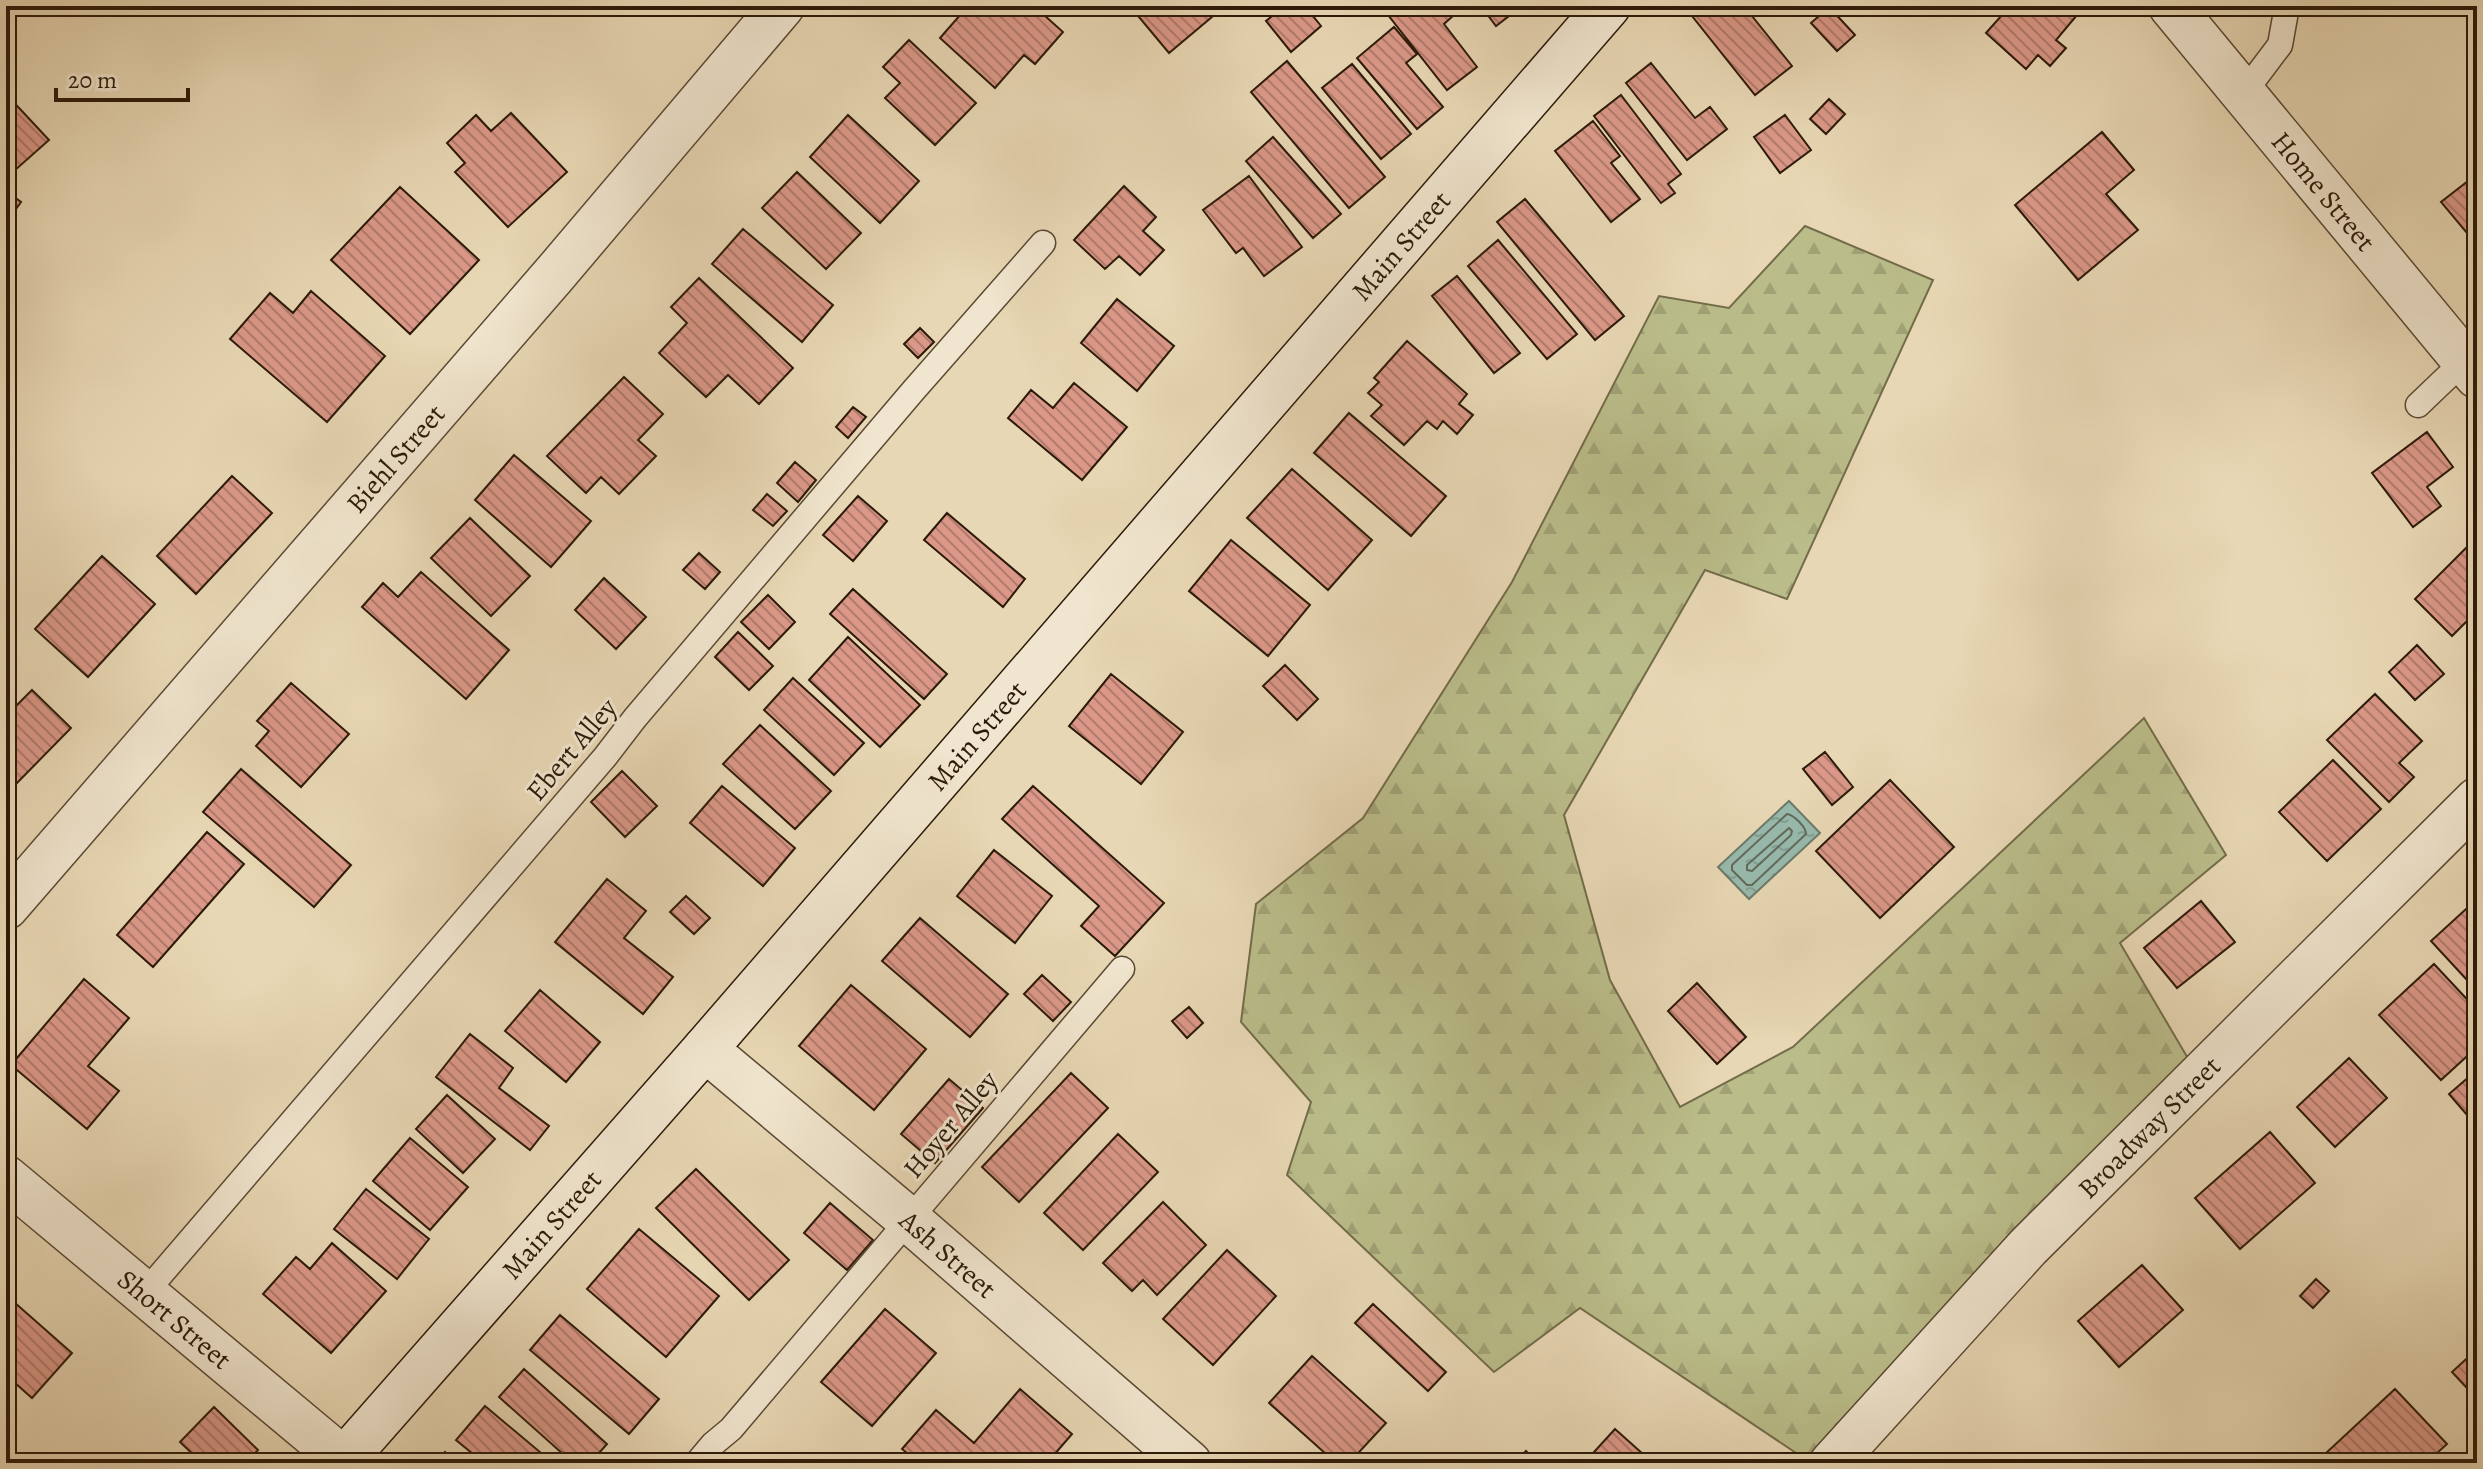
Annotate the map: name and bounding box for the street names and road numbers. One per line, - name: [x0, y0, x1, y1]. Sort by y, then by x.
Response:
- street label: Home Street: [2262, 124, 2384, 259]
- street label: Main Street: [1343, 183, 1460, 309]
- street label: Biehl Street: [338, 396, 454, 522]
- street label: Main Street: [919, 673, 1036, 799]
- street label: Ebert Alley: [518, 690, 626, 809]
- street label: Broadway Street: [2069, 1048, 2229, 1207]
- street label: Hoyer Alley: [895, 1062, 1007, 1186]
- street label: Main Street: [493, 1162, 610, 1288]
- street label: Ash Street: [890, 1201, 1004, 1307]
- street label: Short Street: [109, 1261, 239, 1378]

